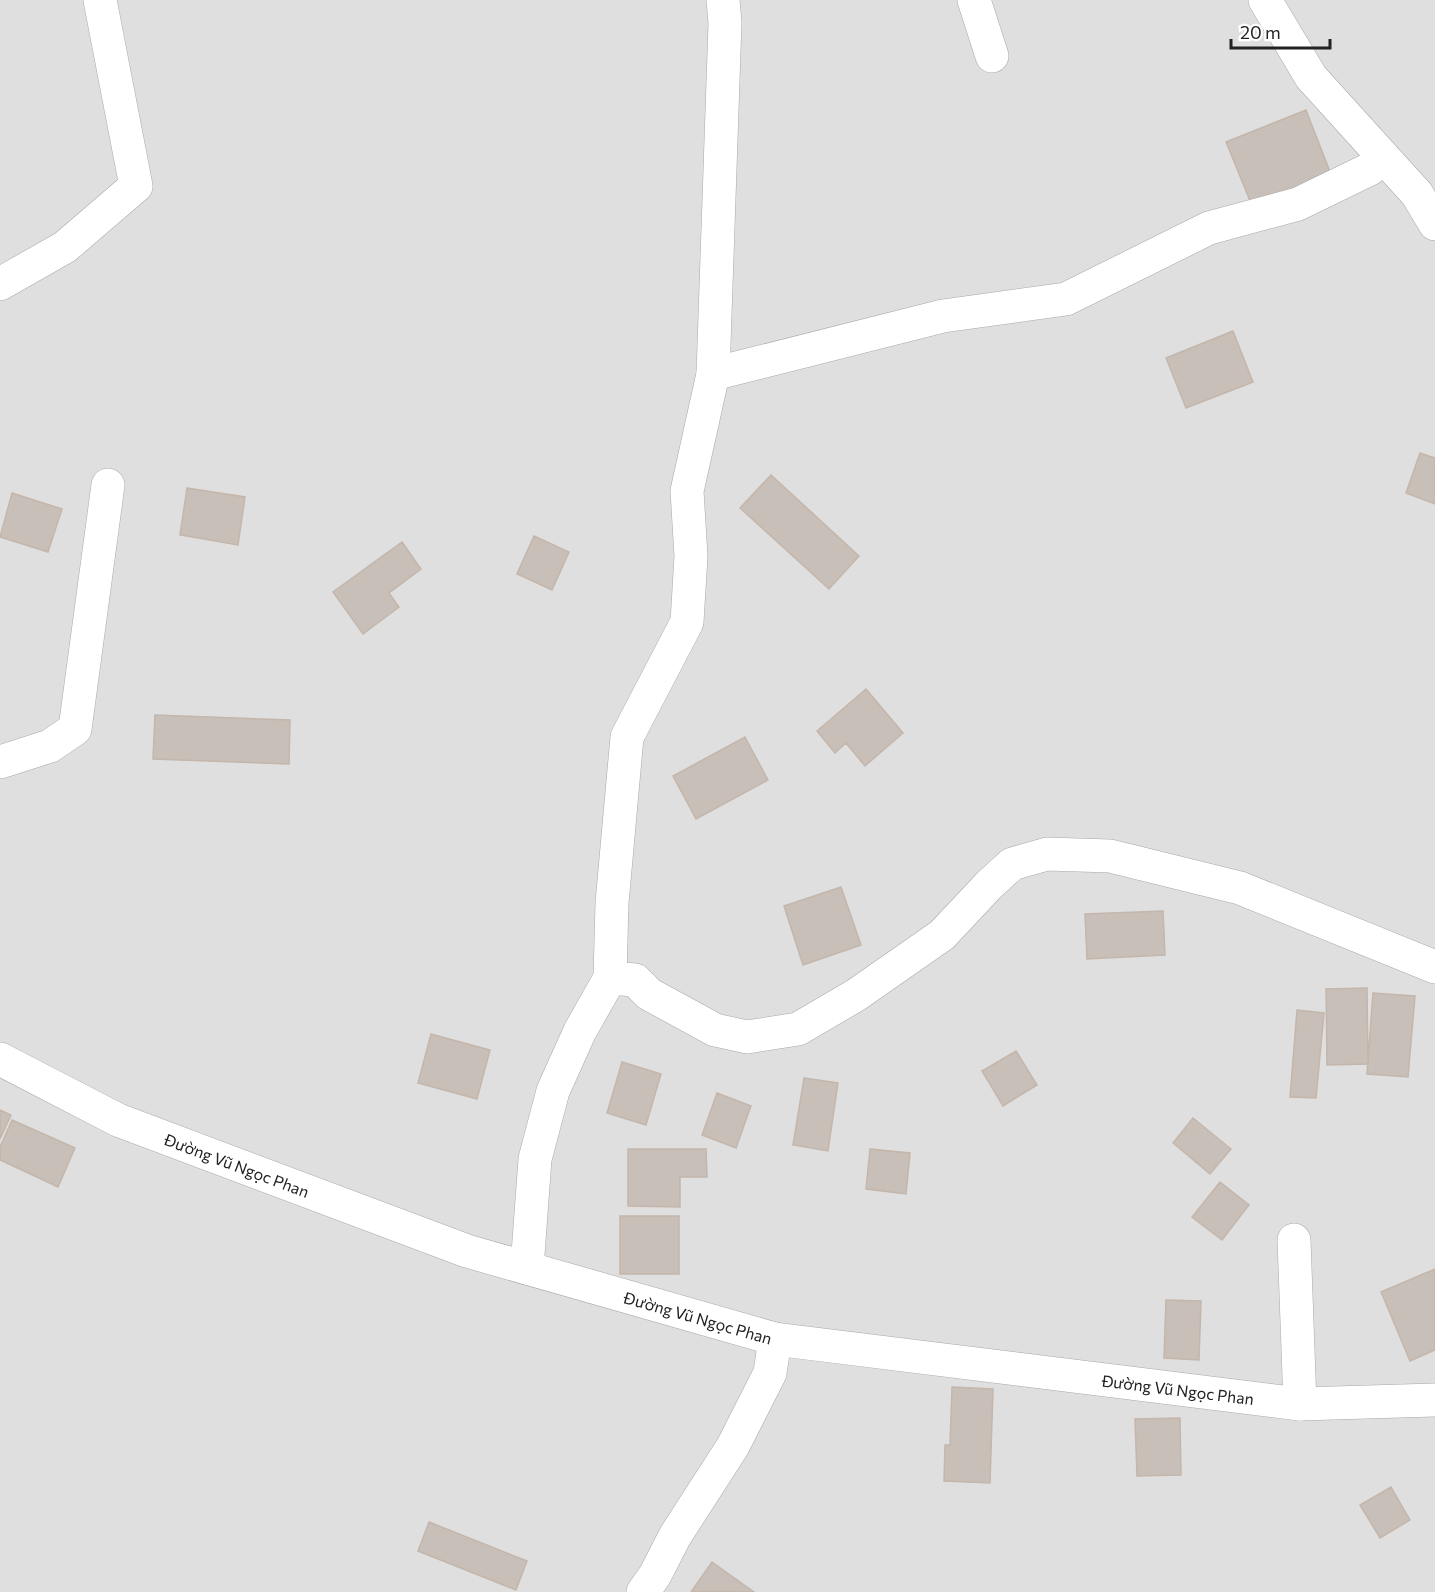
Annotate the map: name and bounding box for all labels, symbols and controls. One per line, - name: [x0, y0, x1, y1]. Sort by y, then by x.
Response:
- scale bar: [1231, 12, 1330, 50]
- text: 20 m: [1240, 21, 1281, 43]
- street label: Đường Vũ Ngọc Phan: [161, 1129, 312, 1200]
- street label: Đường Vũ Ngọc Phan: [621, 1287, 774, 1347]
- street label: Đường Vũ Ngọc Phan: [1100, 1370, 1255, 1408]

